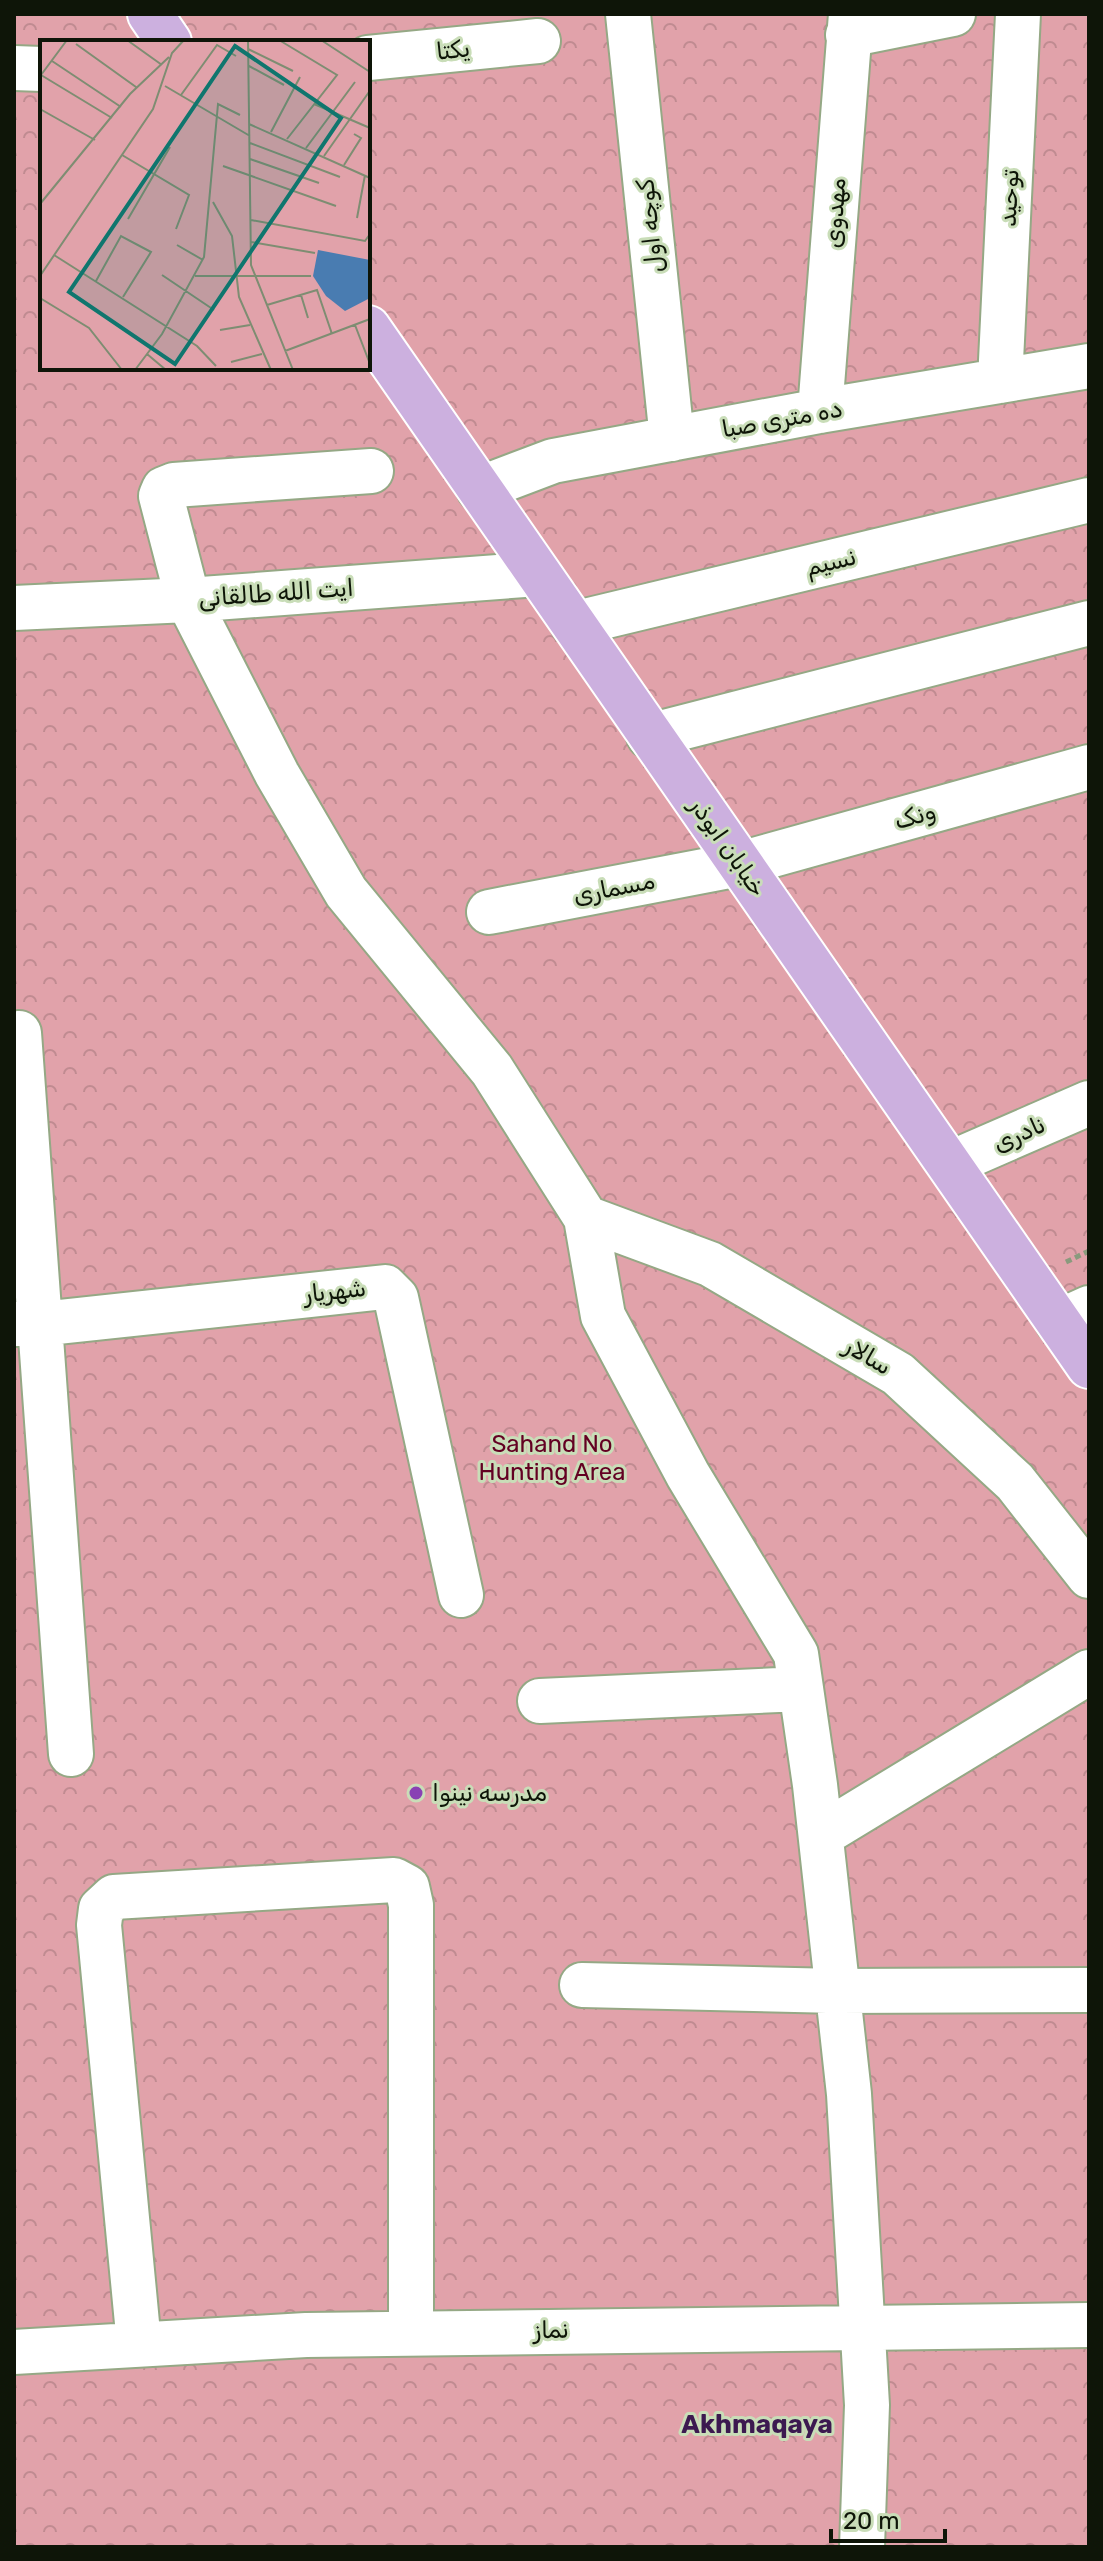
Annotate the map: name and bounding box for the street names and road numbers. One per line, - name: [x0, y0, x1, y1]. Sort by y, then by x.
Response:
- street label: یکتا: [435, 34, 471, 66]
- street label: توحید: [994, 169, 1024, 227]
- street label: مهدوی: [819, 177, 851, 249]
- street label: کوچه اول: [631, 178, 669, 274]
- street label: ده متری صبا: [719, 395, 845, 443]
- street label: نسیم: [803, 542, 859, 583]
- street label: ایت الله طالقانی: [198, 574, 354, 612]
- street label: خیابان ابوذر: [683, 791, 772, 902]
- street label: ونک: [891, 797, 939, 835]
- street label: مسماری: [571, 866, 657, 910]
- street label: نادری: [989, 1110, 1049, 1158]
- street label: شهریار: [301, 1274, 367, 1308]
- street label: سالار: [838, 1330, 896, 1381]
- street label: نماز: [531, 2316, 569, 2344]

